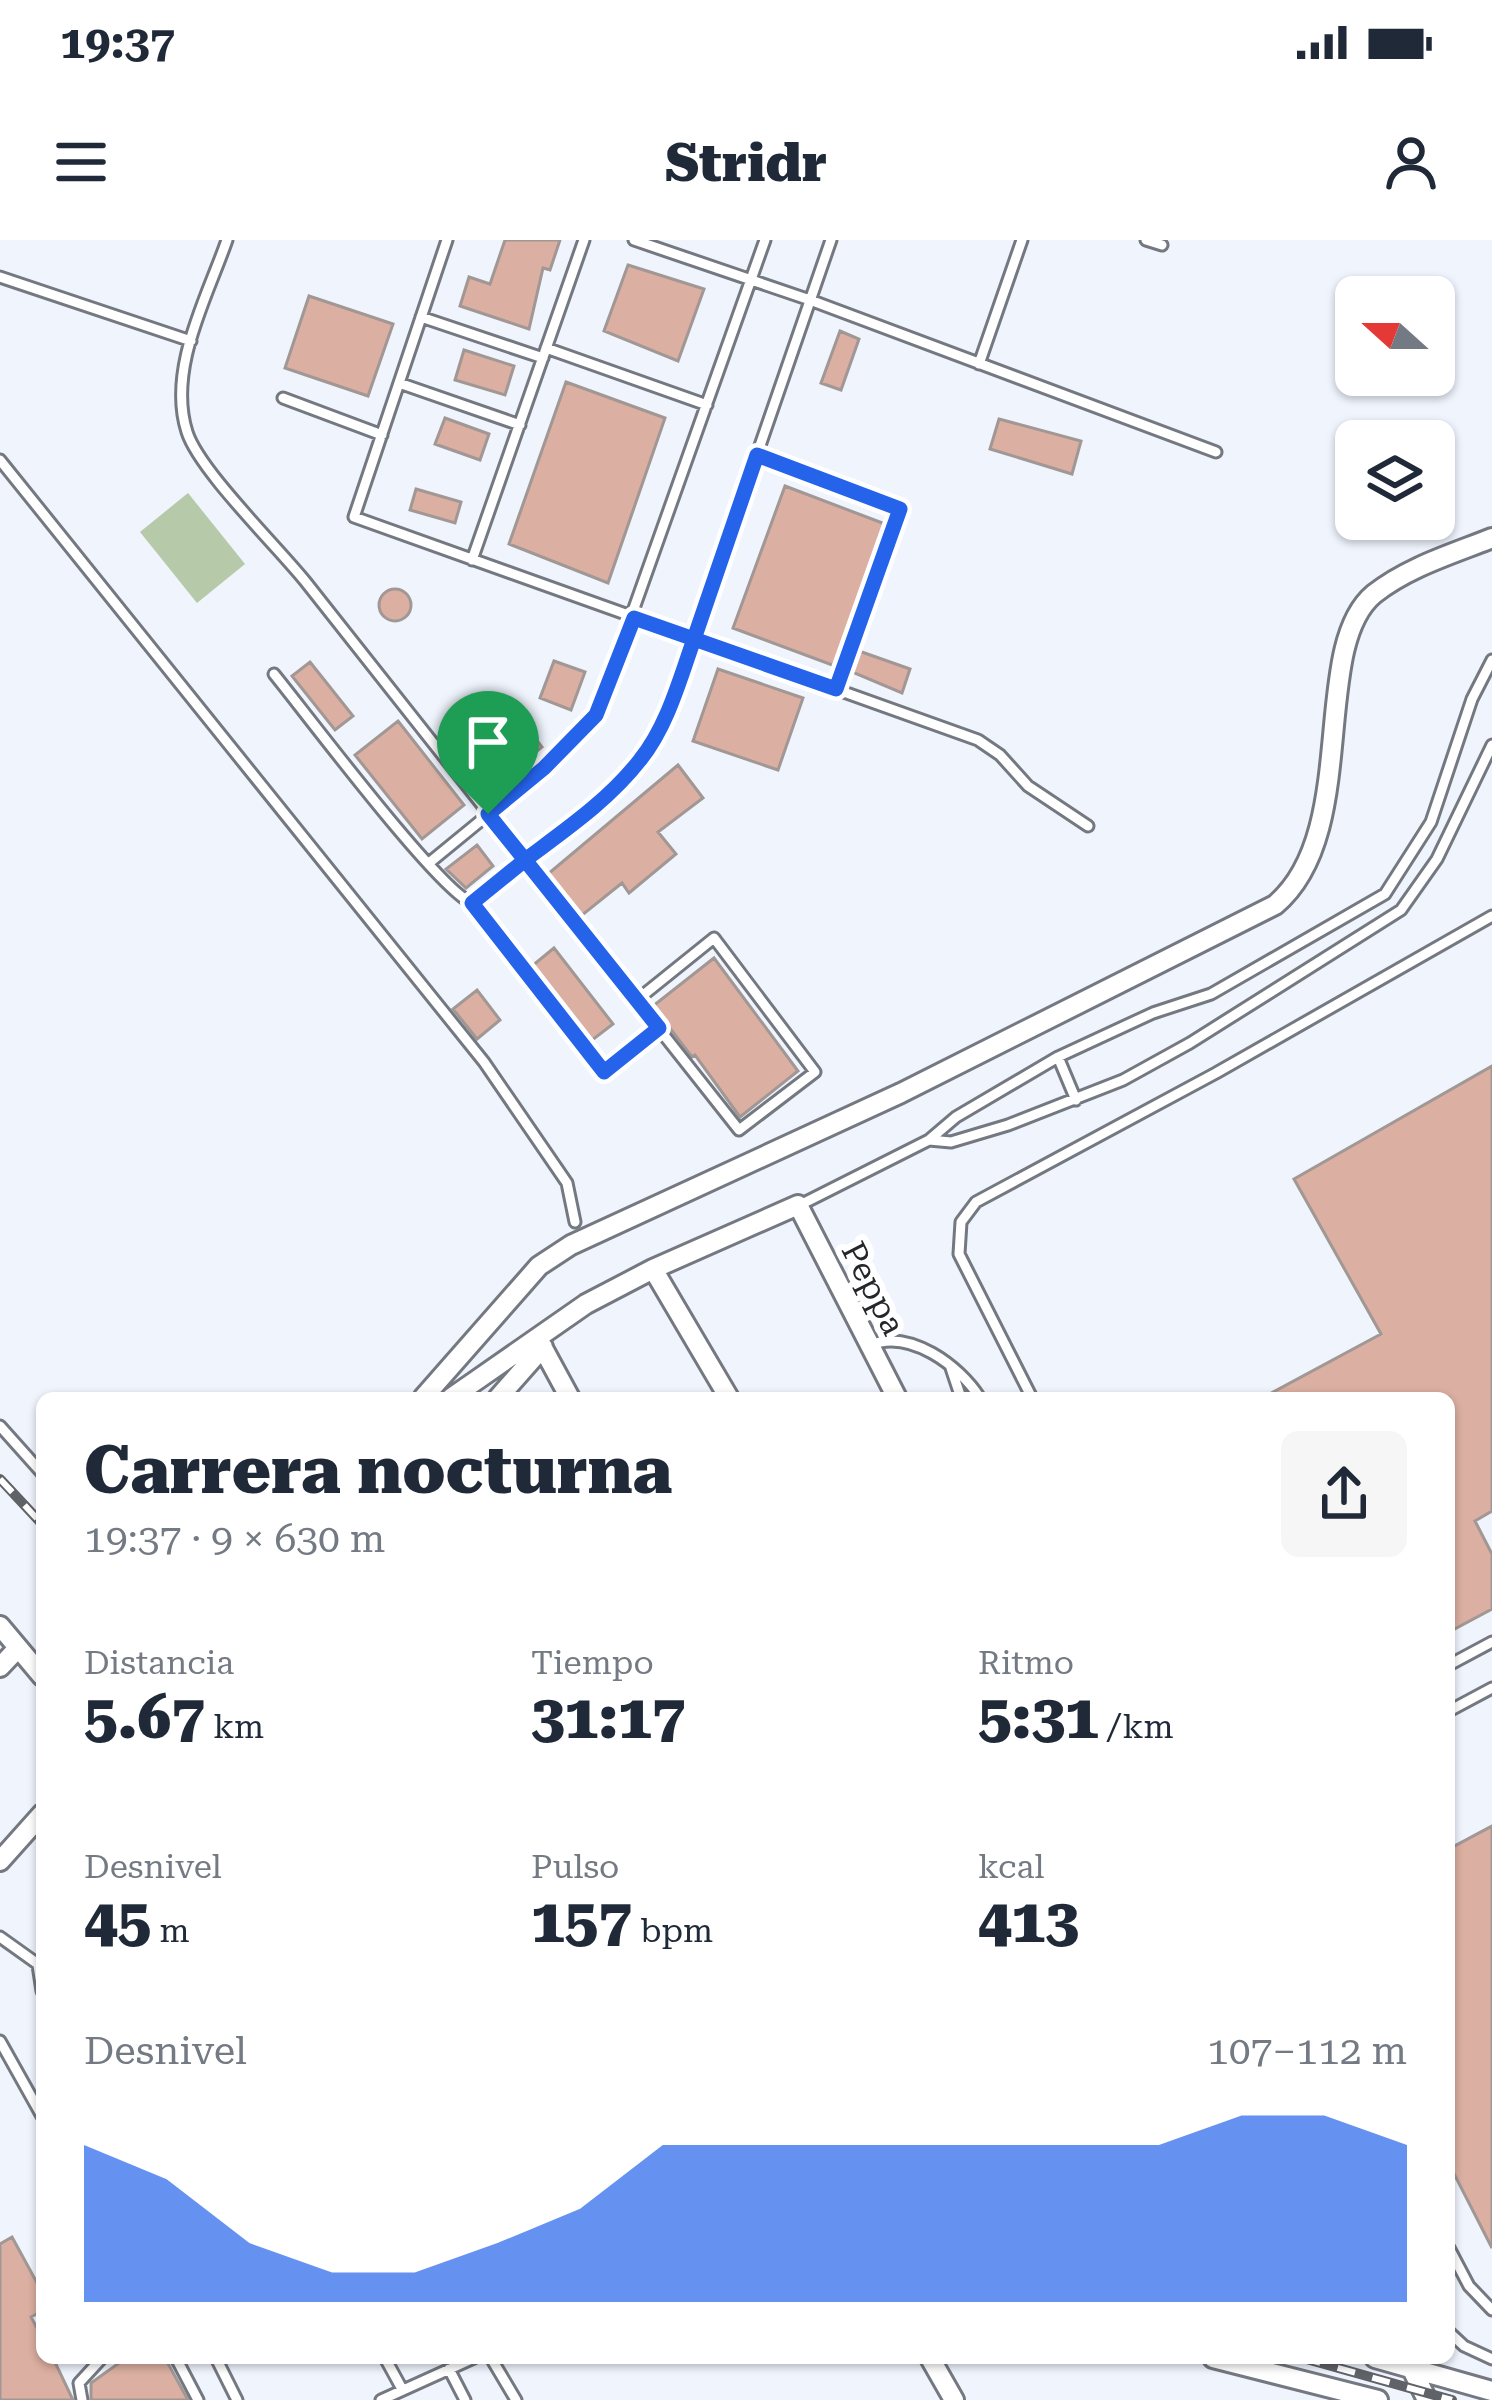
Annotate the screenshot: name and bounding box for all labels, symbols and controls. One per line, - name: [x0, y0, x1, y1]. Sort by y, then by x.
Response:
- text: 19:37: [60, 16, 175, 69]
- icon: menu: [48, 129, 114, 195]
- icon: person: [1378, 129, 1444, 195]
- text: Stridr: [665, 131, 827, 194]
- north arrow: [1335, 276, 1455, 396]
- map controls: [1335, 276, 1455, 540]
- button: layers: [1335, 420, 1455, 540]
- pin: [437, 691, 539, 814]
- icon: arrive: [455, 709, 521, 775]
- street label: Peppa: [834, 1235, 914, 1341]
- button: share: [1281, 1431, 1407, 1557]
- text: Carrera nocturna: [84, 1432, 672, 1509]
- text: 19:37 · 9 × 630 m: [84, 1516, 385, 1562]
- text: Distancia: [84, 1643, 234, 1682]
- text: Tiempo: [531, 1643, 654, 1682]
- text: Ritmo: [978, 1643, 1074, 1682]
- text: 5.67: [84, 1682, 205, 1753]
- text: 31:17: [531, 1682, 685, 1753]
- text: 5:31: [978, 1682, 1099, 1753]
- text: km: [205, 1707, 264, 1746]
- text: /km: [1099, 1707, 1174, 1746]
- text: Desnivel: [84, 1847, 222, 1886]
- text: Pulso: [531, 1847, 619, 1886]
- text: kcal: [978, 1847, 1044, 1886]
- text: 45: [84, 1886, 151, 1957]
- text: 157: [531, 1886, 632, 1957]
- text: 413: [978, 1886, 1079, 1957]
- text: m: [151, 1911, 190, 1950]
- text: bpm: [632, 1911, 713, 1950]
- text: Desnivel: [84, 2028, 247, 2074]
- text: 107–112 m: [1207, 2028, 1407, 2074]

